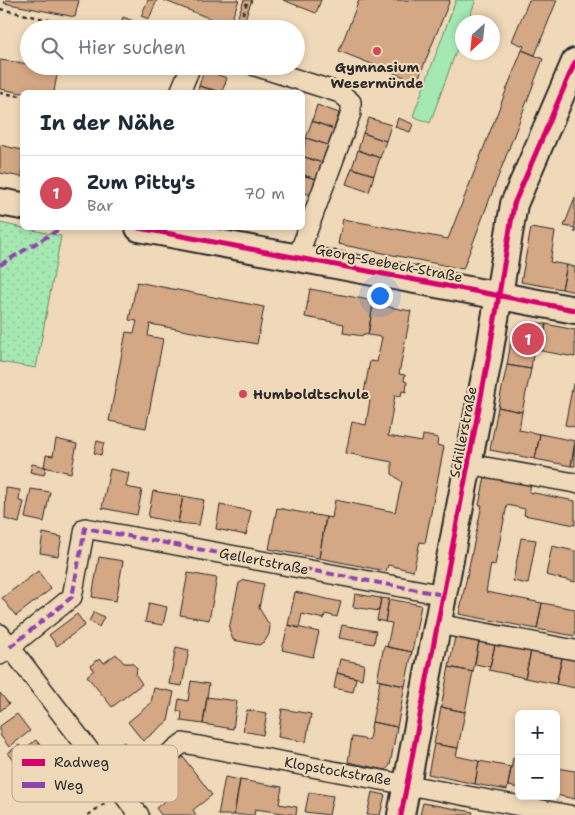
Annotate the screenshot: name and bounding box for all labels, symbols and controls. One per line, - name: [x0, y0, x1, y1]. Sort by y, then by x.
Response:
- north arrow: [455, 15, 500, 60]
- search box: [20, 20, 305, 75]
- icon: search: [38, 34, 66, 62]
- text: Hier suchen: [78, 35, 186, 60]
- marker: Gymnasium Wesermünde: [371, 45, 383, 57]
- place label: Gymnasium Wesermünde: [330, 58, 424, 92]
- text: In der Nähe: [40, 109, 175, 137]
- text: Zum Pitty's: [87, 170, 195, 195]
- text: 1: [52, 183, 60, 204]
- text: 70 m: [244, 183, 285, 204]
- text: Bar: [87, 195, 114, 216]
- street label: Georg-Seebeck-Straße: [314, 240, 464, 286]
- your location: [367, 283, 393, 309]
- pin: 1: [512, 320, 544, 358]
- place label: Humboldtschule: [253, 385, 369, 403]
- street label: Schillerstraße: [445, 385, 481, 479]
- marker: Humboldtschule: [237, 388, 249, 400]
- street label: Gellertstraße: [218, 544, 310, 578]
- map controls: [515, 710, 560, 800]
- button: +: [515, 710, 560, 755]
- legend: [12, 745, 178, 802]
- text: Radweg: [54, 753, 109, 771]
- street label: Klopstockstraße: [283, 753, 393, 789]
- button: −: [515, 755, 560, 800]
- text: Weg: [54, 776, 83, 794]

